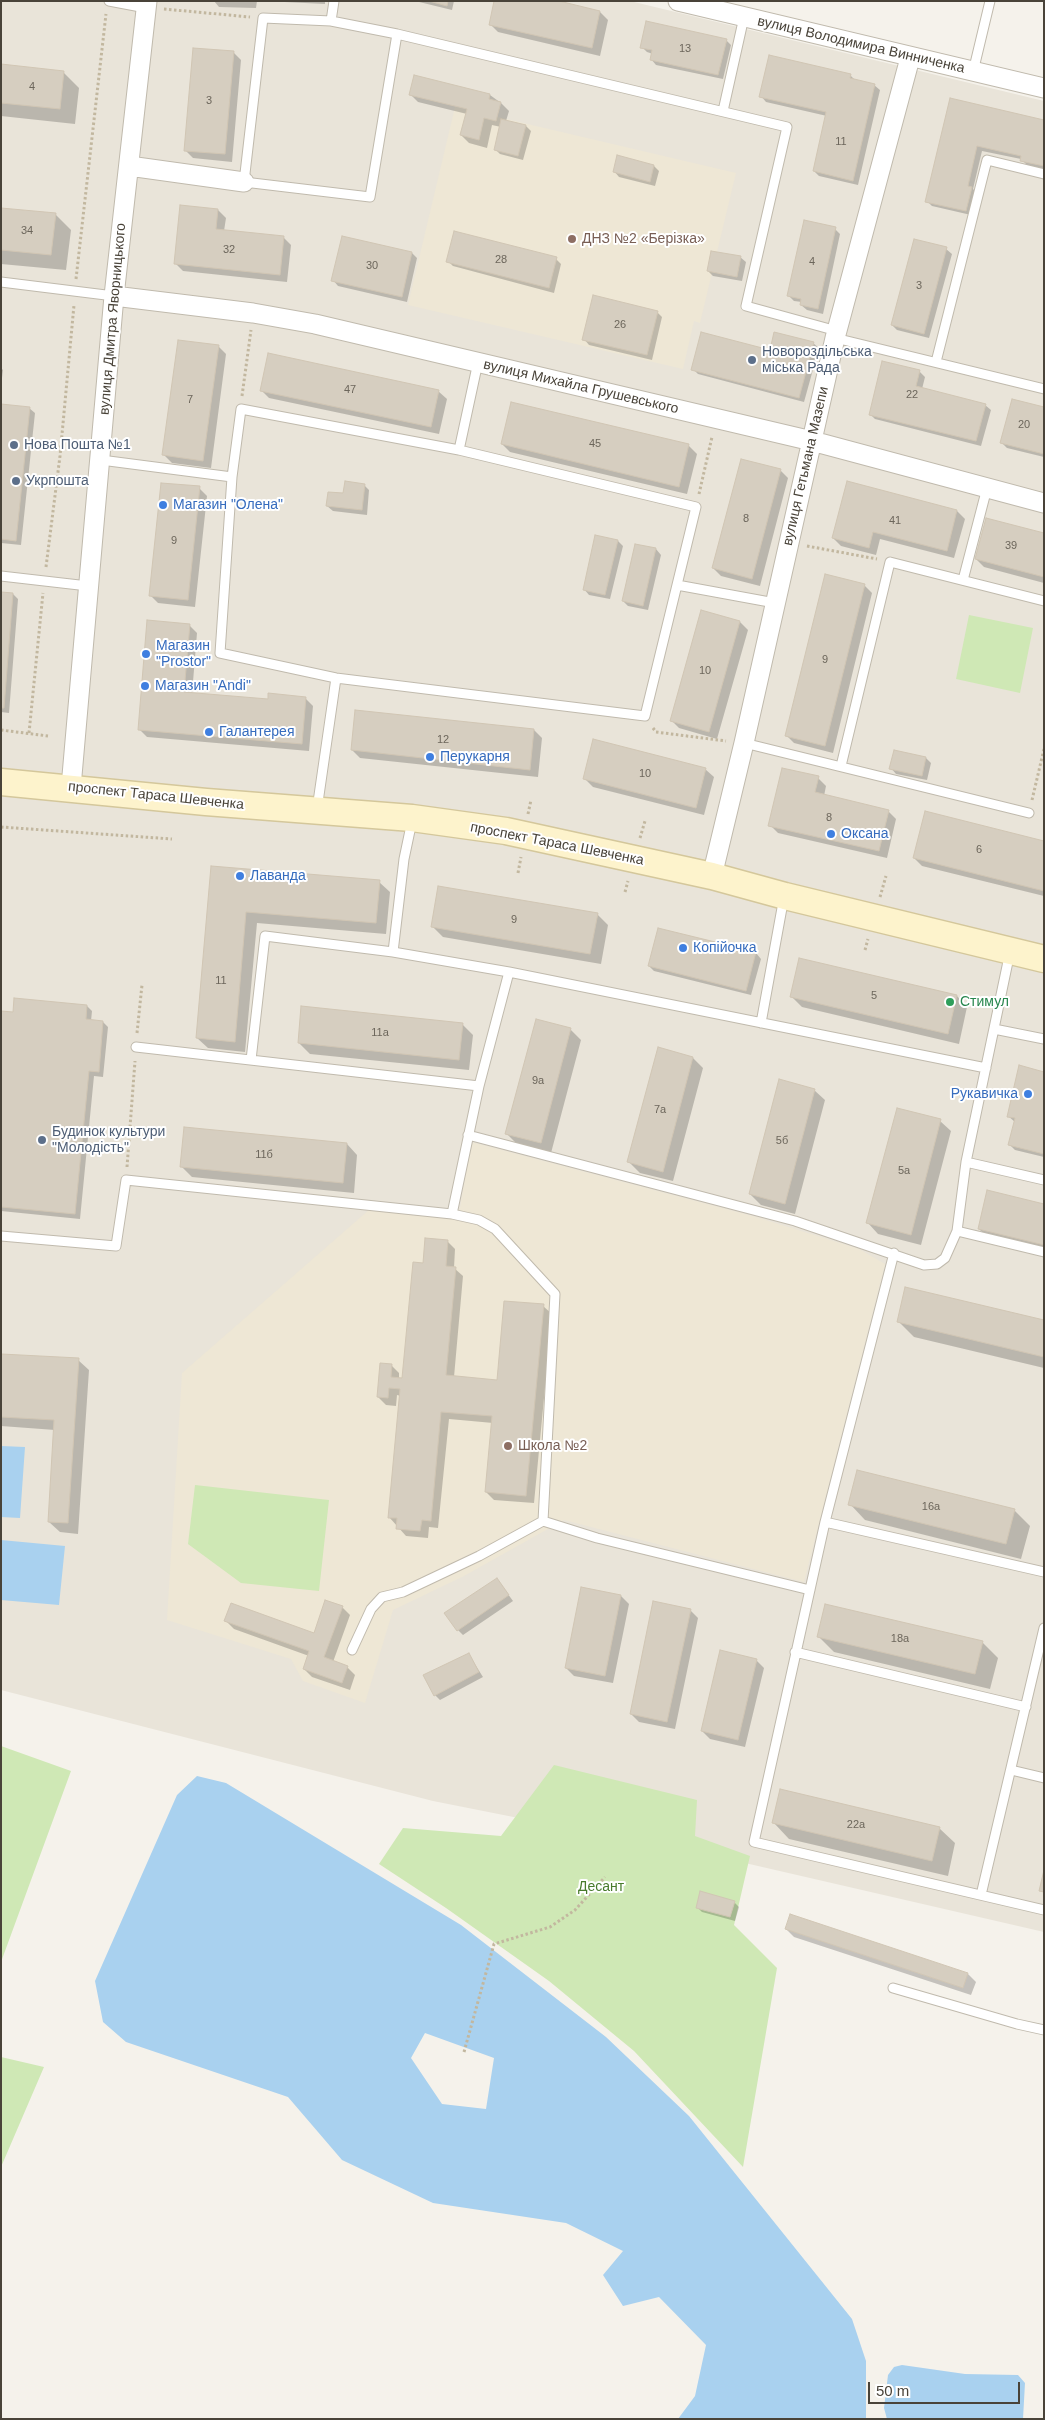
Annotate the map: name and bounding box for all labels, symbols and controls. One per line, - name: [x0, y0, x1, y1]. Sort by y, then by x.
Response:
- street label: вулиця Володимира Винниченка: [756, 13, 966, 77]
- house number: 13: [679, 42, 691, 56]
- house number: 4: [29, 80, 35, 94]
- house number: 3: [206, 94, 212, 108]
- house number: 11: [835, 135, 847, 149]
- street label: вулиця Дмитра Яворницького: [96, 222, 130, 416]
- house number: 34: [21, 224, 33, 238]
- place label: ДНЗ №2 «Берізка»: [582, 231, 705, 247]
- marker: ДНЗ №2 «Берізка»: [566, 233, 578, 245]
- house number: 32: [223, 243, 235, 257]
- house number: 28: [495, 253, 507, 267]
- house number: 4: [809, 255, 815, 269]
- house number: 30: [366, 259, 378, 273]
- house number: 3: [916, 279, 922, 293]
- house number: 26: [614, 318, 626, 332]
- place label: Новороздільська міська Рада: [762, 344, 872, 377]
- marker: Новороздільська міська Рада: [746, 354, 758, 366]
- street label: вулиця Михайла Грушевського: [482, 356, 680, 418]
- house number: 47: [344, 383, 356, 397]
- street label: вулиця Гетьмана Мазепи: [780, 385, 832, 547]
- house number: 22: [906, 388, 918, 402]
- house number: 7: [187, 393, 193, 407]
- house number: 20: [1018, 418, 1030, 432]
- place label: Нова Пошта №1: [24, 437, 131, 453]
- house number: 45: [589, 437, 601, 451]
- marker: Нова Пошта №1: [8, 439, 20, 451]
- place label: Укрпошта: [26, 473, 89, 489]
- marker: Укрпошта: [10, 475, 22, 487]
- place label: Магазин "Олена": [173, 497, 283, 513]
- marker: Магазин "Олена": [157, 499, 169, 511]
- house number: 8: [743, 512, 749, 526]
- house number: 41: [889, 514, 901, 528]
- house number: 9: [171, 534, 177, 548]
- house number: 39: [1005, 539, 1017, 553]
- place label: Магазин "Prostor": [156, 638, 211, 670]
- marker: Магазин "Prostor": [140, 648, 152, 660]
- house number: 9: [822, 653, 828, 667]
- house number: 10: [699, 664, 711, 678]
- place label: Магазин "Andi": [155, 678, 251, 694]
- marker: Магазин "Andi": [139, 680, 151, 692]
- place label: Галантерея: [219, 724, 294, 740]
- marker: Галантерея: [203, 726, 215, 738]
- house number: 12: [437, 733, 449, 747]
- place label: Перукарня: [440, 749, 510, 765]
- marker: Перукарня: [424, 751, 436, 763]
- house number: 10: [639, 767, 651, 781]
- street label: проспект Тараса Шевченка: [67, 778, 245, 814]
- house number: 8: [826, 811, 832, 825]
- street label: проспект Тараса Шевченка: [469, 819, 645, 869]
- place label: Оксана: [841, 826, 888, 842]
- marker: Оксана: [825, 828, 837, 840]
- house number: 6: [976, 843, 982, 857]
- place label: Лаванда: [250, 868, 306, 884]
- marker: Лаванда: [234, 870, 246, 882]
- house number: 9: [511, 913, 517, 927]
- place label: Копійочка: [693, 940, 756, 956]
- marker: Копійочка: [677, 942, 689, 954]
- house number: 11: [215, 974, 227, 988]
- house number: 5: [871, 989, 877, 1003]
- place label: Стимул: [960, 994, 1009, 1010]
- marker: Стимул: [944, 996, 956, 1008]
- house number: 11а: [371, 1026, 389, 1040]
- house number: 9а: [532, 1074, 544, 1088]
- place label: Рукавичка: [951, 1086, 1018, 1102]
- marker: Рукавичка: [1022, 1088, 1034, 1100]
- house number: 7а: [654, 1103, 666, 1117]
- place label: Будинок культури "Молодість": [52, 1124, 165, 1156]
- marker: Будинок культури "Молодість": [36, 1134, 48, 1146]
- house number: 5б: [776, 1134, 788, 1148]
- house number: 11б: [255, 1148, 273, 1162]
- house number: 5а: [898, 1164, 910, 1178]
- place label: Школа №2: [518, 1438, 587, 1454]
- marker: Школа №2: [502, 1440, 514, 1452]
- house number: 16а: [922, 1500, 940, 1514]
- house number: 18а: [891, 1632, 909, 1646]
- house number: 22а: [847, 1818, 865, 1832]
- park label: Десант: [578, 1879, 624, 1895]
- scale bar: [870, 2372, 1022, 2404]
- text: 50 m: [876, 2382, 909, 2399]

